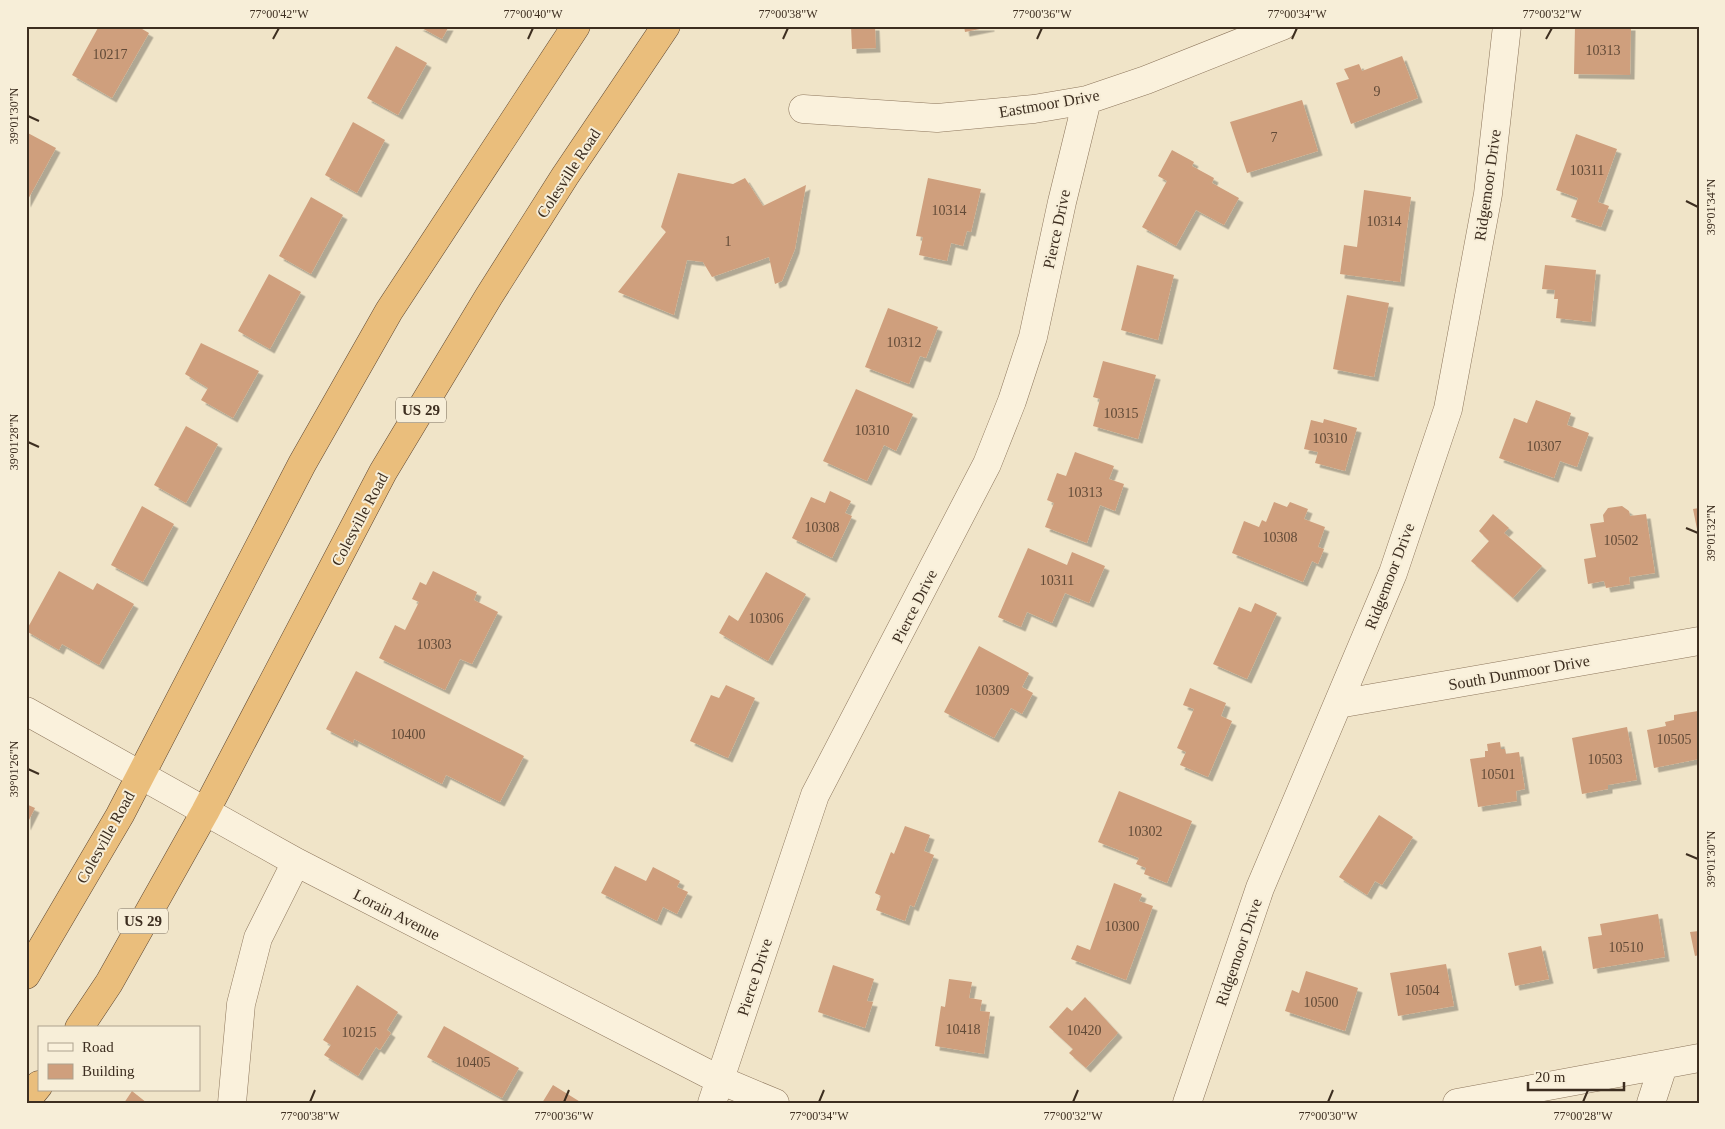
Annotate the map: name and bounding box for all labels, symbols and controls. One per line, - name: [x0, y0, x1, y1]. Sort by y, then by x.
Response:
- text: 77°00'42"W: [249, 7, 309, 21]
- text: 77°00'40"W: [503, 7, 563, 21]
- text: 77°00'38"W: [758, 7, 818, 21]
- text: 77°00'36"W: [1012, 7, 1072, 21]
- text: 77°00'34"W: [1267, 7, 1327, 21]
- text: 77°00'32"W: [1522, 7, 1582, 21]
- house number: 10313: [1586, 43, 1621, 58]
- house number: 10217: [93, 47, 128, 62]
- house number: 9: [1374, 84, 1381, 99]
- street label: Eastmoor Drive: [998, 86, 1101, 121]
- text: 39°01'30"N: [7, 87, 21, 144]
- street label: Colesville Road: [533, 126, 604, 221]
- street label: Ridgemoor Drive: [1471, 128, 1505, 242]
- house number: 7: [1271, 130, 1278, 145]
- house number: 10311: [1570, 163, 1604, 178]
- text: 39°01'34"N: [1704, 178, 1718, 235]
- street label: Pierce Drive: [1040, 188, 1073, 270]
- house number: 10314: [932, 203, 967, 218]
- house number: 10314: [1367, 214, 1402, 229]
- house number: 1: [725, 234, 732, 249]
- house number: 10312: [887, 335, 922, 350]
- road number: US 29: [396, 398, 446, 422]
- house number: 10315: [1104, 406, 1139, 421]
- text: 39°01'28"N: [7, 413, 21, 470]
- house number: 10310: [855, 423, 890, 438]
- house number: 10310: [1313, 431, 1348, 446]
- house number: 10307: [1527, 439, 1562, 454]
- street label: Colesville Road: [328, 470, 391, 569]
- house number: 10313: [1068, 485, 1103, 500]
- text: 39°01'32"N: [1704, 504, 1718, 561]
- house number: 10308: [805, 520, 840, 535]
- street label: Ridgemoor Drive: [1361, 521, 1418, 632]
- house number: 10308: [1263, 530, 1298, 545]
- house number: 10502: [1604, 533, 1639, 548]
- street label: Pierce Drive: [889, 567, 940, 646]
- house number: 10311: [1040, 573, 1074, 588]
- house number: 10306: [749, 611, 784, 626]
- house number: 10303: [417, 637, 452, 652]
- street label: South Dunmoor Drive: [1447, 652, 1591, 693]
- house number: 10309: [975, 683, 1010, 698]
- house number: 10400: [391, 727, 426, 742]
- house number: 10505: [1657, 732, 1692, 747]
- text: 39°01'26"N: [7, 740, 21, 797]
- house number: 10503: [1588, 752, 1623, 767]
- house number: 10501: [1481, 767, 1516, 782]
- street label: Colesville Road: [73, 788, 138, 886]
- house number: 10302: [1128, 824, 1163, 839]
- text: 39°01'30"N: [1704, 830, 1718, 887]
- street label: Lorain Avenue: [351, 885, 443, 943]
- street label: Ridgemoor Drive: [1212, 896, 1266, 1008]
- road number: US 29: [118, 908, 168, 934]
- house number: 10300: [1105, 919, 1140, 934]
- street label: Pierce Drive: [734, 936, 775, 1018]
- house number: 10510: [1609, 940, 1644, 955]
- house number: 10504: [1405, 983, 1440, 998]
- house number: 10500: [1304, 995, 1339, 1010]
- house number: 10418: [946, 1022, 981, 1037]
- house number: 10420: [1067, 1023, 1102, 1038]
- house number: 10215: [342, 1025, 377, 1040]
- legend: [38, 1026, 200, 1092]
- text: Road: [82, 1039, 114, 1055]
- house number: 10405: [456, 1055, 491, 1070]
- scale bar: [1528, 1059, 1624, 1091]
- text: Building: [82, 1063, 135, 1079]
- text: 20 m: [1535, 1069, 1566, 1085]
- text: 77°00'38"W: [280, 1109, 340, 1123]
- text: 77°00'36"W: [534, 1109, 594, 1123]
- text: 77°00'34"W: [789, 1109, 849, 1123]
- text: 77°00'32"W: [1043, 1109, 1103, 1123]
- text: 77°00'30"W: [1298, 1109, 1358, 1123]
- text: 77°00'28"W: [1553, 1109, 1613, 1123]

